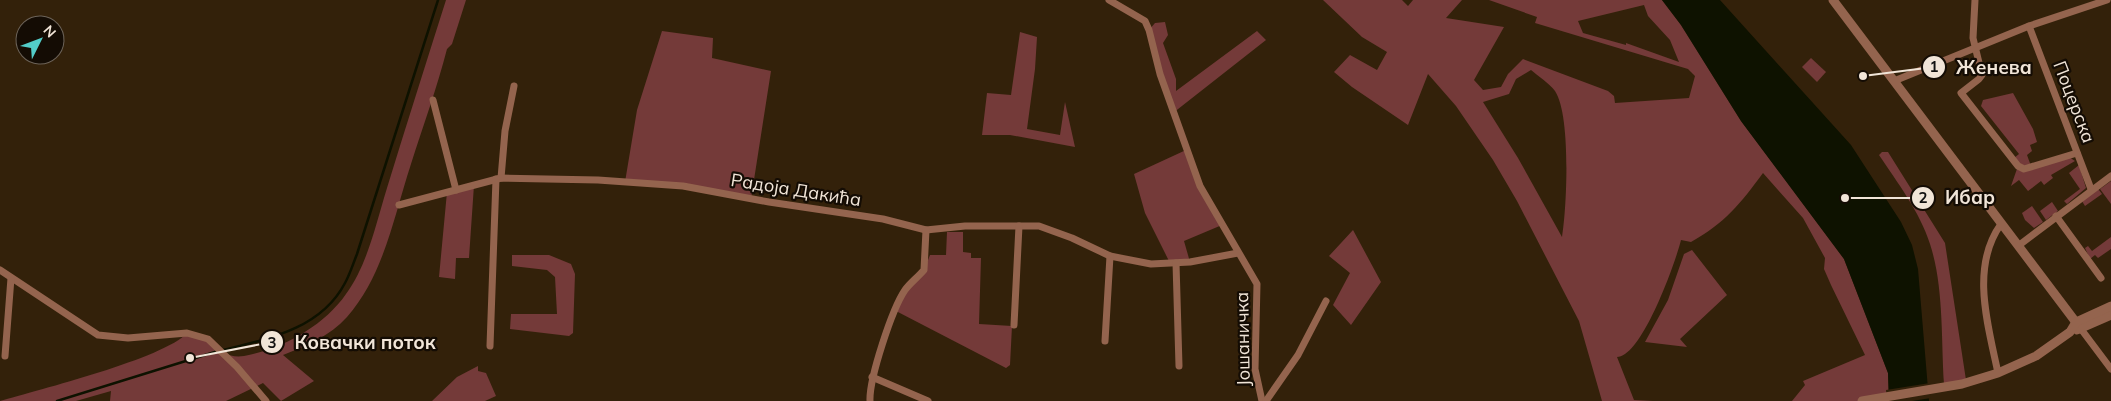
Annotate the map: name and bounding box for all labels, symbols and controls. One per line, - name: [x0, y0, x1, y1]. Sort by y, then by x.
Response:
- north arrow: [15, 15, 65, 65]
- text: N: [39, 21, 60, 41]
- callout: Женева: [1921, 50, 2042, 84]
- text: Женева: [1956, 55, 2032, 79]
- text: 1: [1929, 57, 1939, 76]
- street label: Поцерска: [2048, 58, 2101, 146]
- street label: Радоја Дакића: [729, 168, 863, 211]
- callout: Ибар: [1910, 181, 2005, 215]
- text: Ибар: [1945, 185, 1995, 209]
- text: 2: [1918, 188, 1928, 207]
- street label: Јошаничка: [1230, 292, 1255, 386]
- callout: Ковачки поток: [260, 325, 446, 359]
- text: Ковачки поток: [295, 330, 436, 354]
- text: 3: [267, 333, 277, 352]

